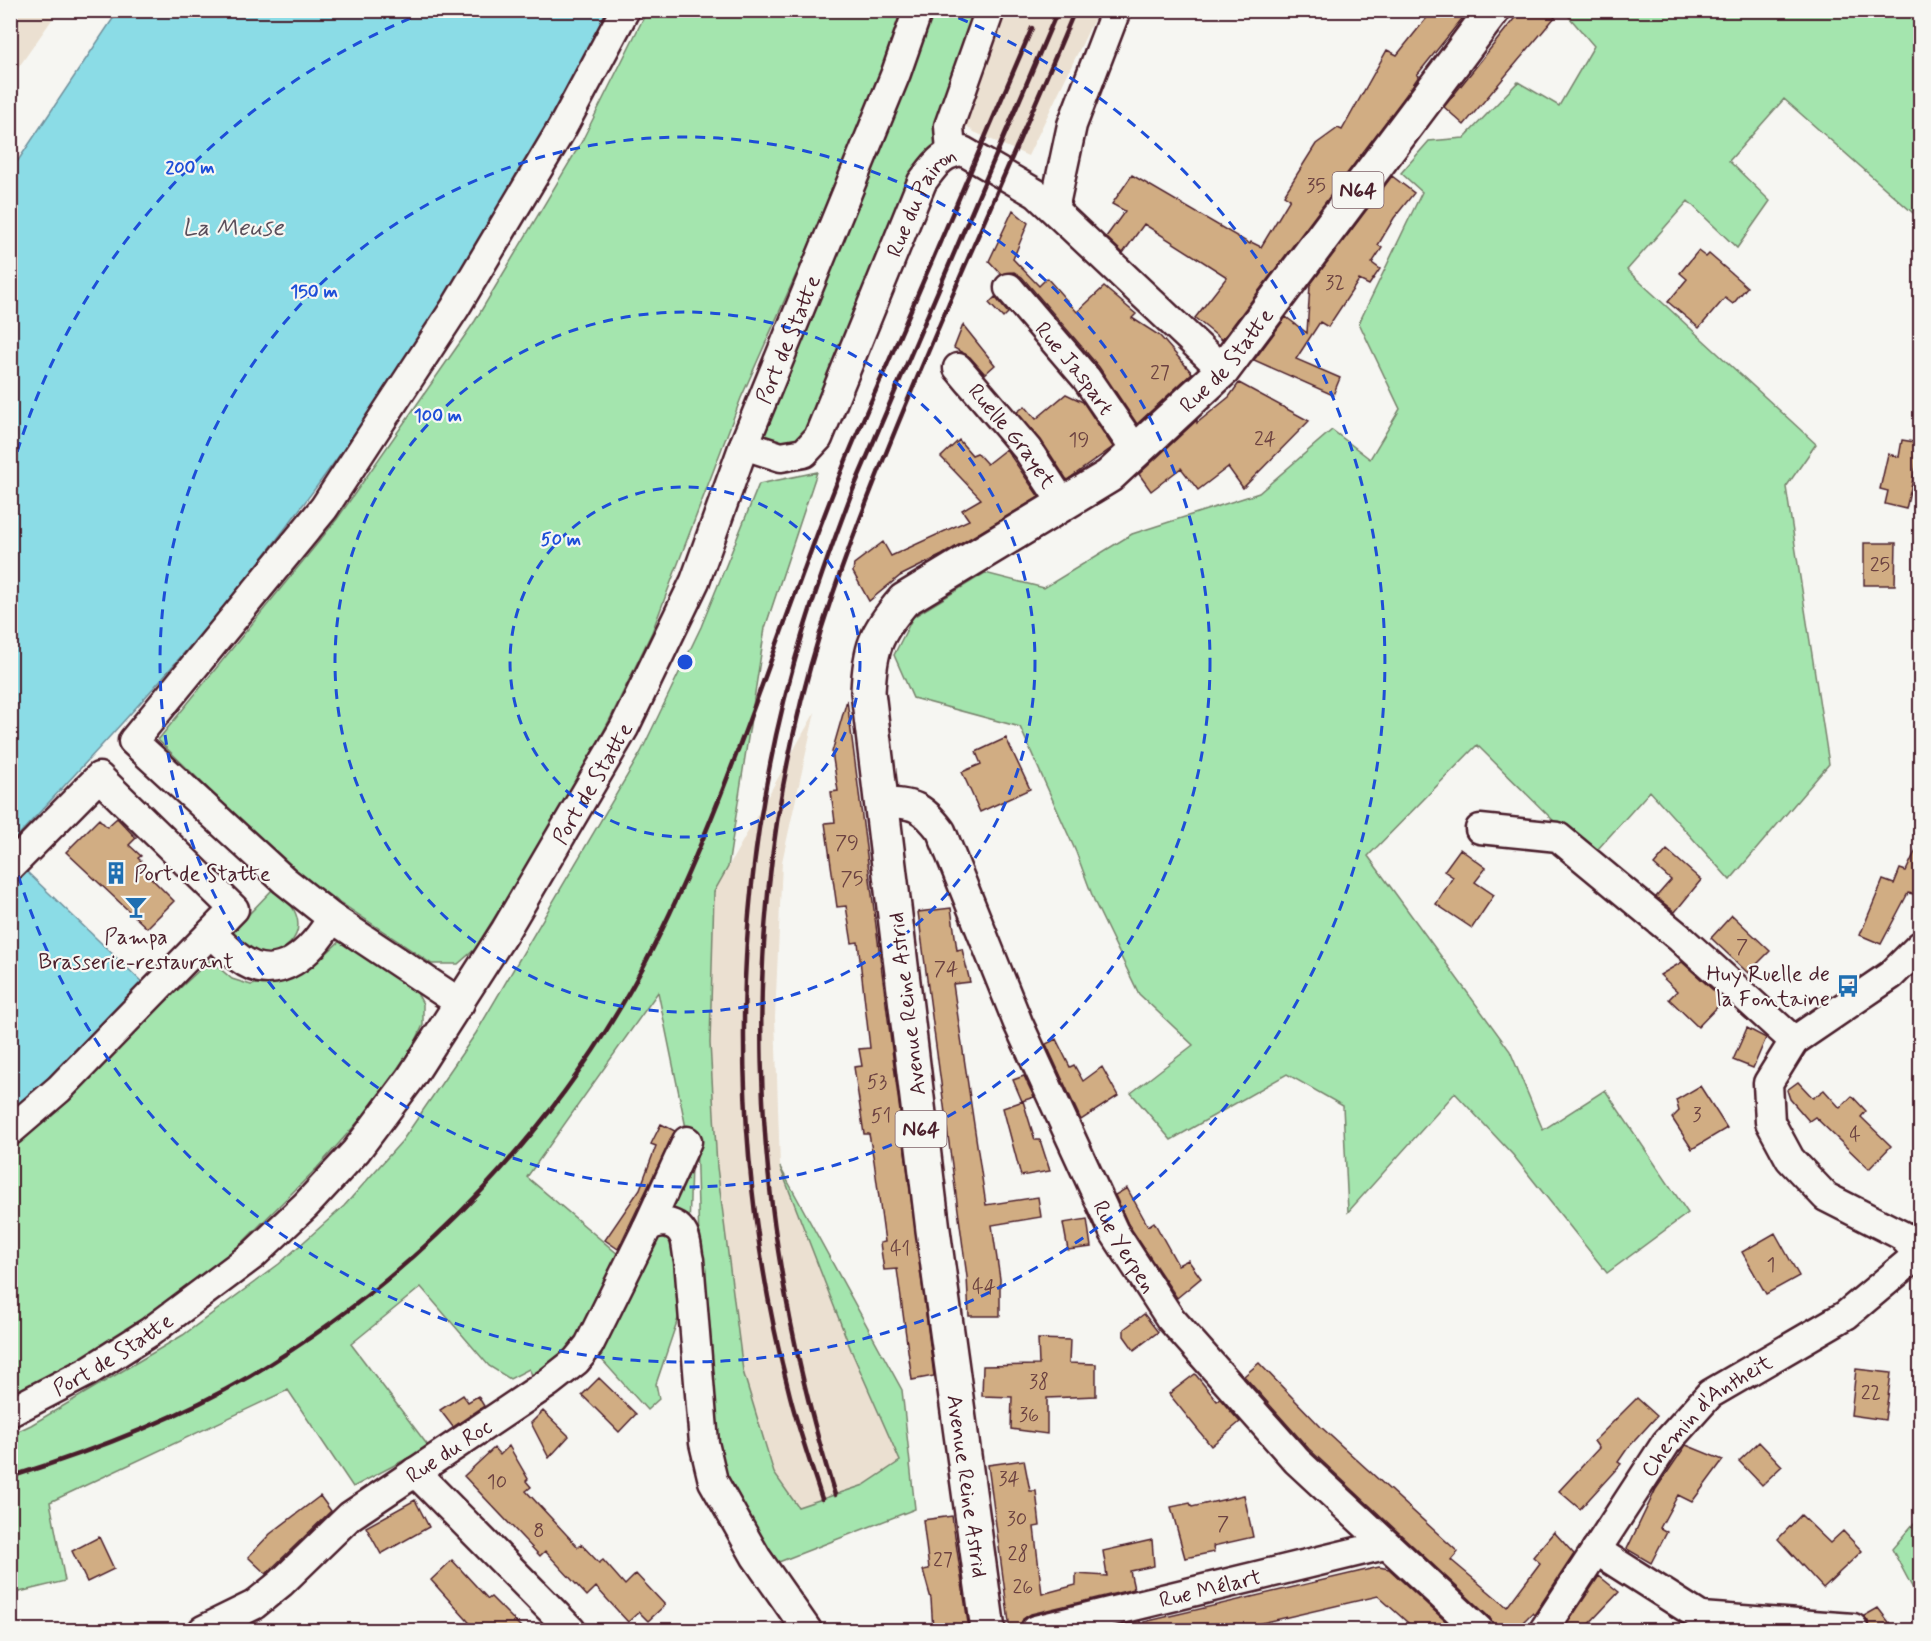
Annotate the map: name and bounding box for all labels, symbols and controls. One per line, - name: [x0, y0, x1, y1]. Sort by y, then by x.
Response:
- street label: Rue du Pairon: [881, 141, 961, 262]
- text: 200 m: [165, 156, 215, 180]
- road number: N64: [1332, 172, 1384, 208]
- house number: 35: [1306, 173, 1326, 200]
- water label: La Meuse: [182, 213, 285, 244]
- house number: 32: [1325, 270, 1345, 297]
- street label: Port de Statte: [750, 271, 828, 408]
- text: 150 m: [290, 280, 338, 304]
- street label: Rue de Statte: [1174, 303, 1281, 420]
- street label: Rue Jaspart: [1028, 317, 1119, 421]
- house number: 27: [1150, 360, 1170, 387]
- street label: Ruelle Grayet: [961, 378, 1061, 495]
- text: 100 m: [414, 404, 462, 428]
- house number: 24: [1254, 426, 1276, 453]
- house number: 19: [1069, 427, 1089, 454]
- text: 50 m: [541, 528, 581, 552]
- house number: 25: [1870, 552, 1890, 579]
- centre of rings: [675, 652, 695, 672]
- street label: Port de Statte: [547, 718, 640, 850]
- house number: 79: [835, 830, 859, 857]
- building icon: Port de Statte: [103, 860, 129, 886]
- place label: Port de Statte: [134, 861, 271, 889]
- house number: 75: [841, 866, 863, 893]
- bar icon: Pampa Brasserie-restaurant: [123, 894, 149, 920]
- street label: Avenue Reine Astrid: [883, 910, 933, 1097]
- place label: Pampa Brasserie-restaurant: [38, 924, 234, 977]
- house number: 7: [1736, 934, 1748, 961]
- house number: 74: [934, 956, 958, 983]
- place label: Huy Ruelle de la Fontaine: [1706, 961, 1830, 1014]
- bus stop icon: Huy Ruelle de la Fontaine: [1835, 973, 1861, 999]
- house number: 53: [867, 1069, 887, 1096]
- house number: 3: [1692, 1102, 1702, 1129]
- house number: 51: [871, 1103, 891, 1130]
- road number: N64: [896, 1111, 946, 1147]
- house number: 4: [1849, 1122, 1861, 1149]
- street label: Rue Yerpen: [1085, 1196, 1162, 1299]
- house number: 41: [890, 1236, 910, 1263]
- house number: 1: [1767, 1252, 1775, 1279]
- house number: 44: [972, 1274, 996, 1301]
- street label: Port de Statte: [49, 1307, 180, 1403]
- street label: Chemin d'Antheit: [1635, 1349, 1778, 1483]
- house number: 38: [1029, 1369, 1049, 1396]
- house number: 22: [1861, 1380, 1881, 1407]
- street label: Avenue Reine Astrid: [939, 1393, 993, 1580]
- house number: 36: [1019, 1402, 1039, 1429]
- street label: Rue du Roc: [401, 1413, 498, 1490]
- house number: 34: [998, 1466, 1020, 1493]
- house number: 10: [487, 1469, 507, 1496]
- house number: 30: [1007, 1506, 1027, 1533]
- house number: 7: [1217, 1511, 1229, 1538]
- house number: 8: [533, 1518, 545, 1545]
- house number: 28: [1008, 1541, 1028, 1568]
- house number: 27: [933, 1547, 953, 1574]
- street label: Rue Mélart: [1157, 1564, 1264, 1615]
- house number: 26: [1013, 1574, 1033, 1601]

